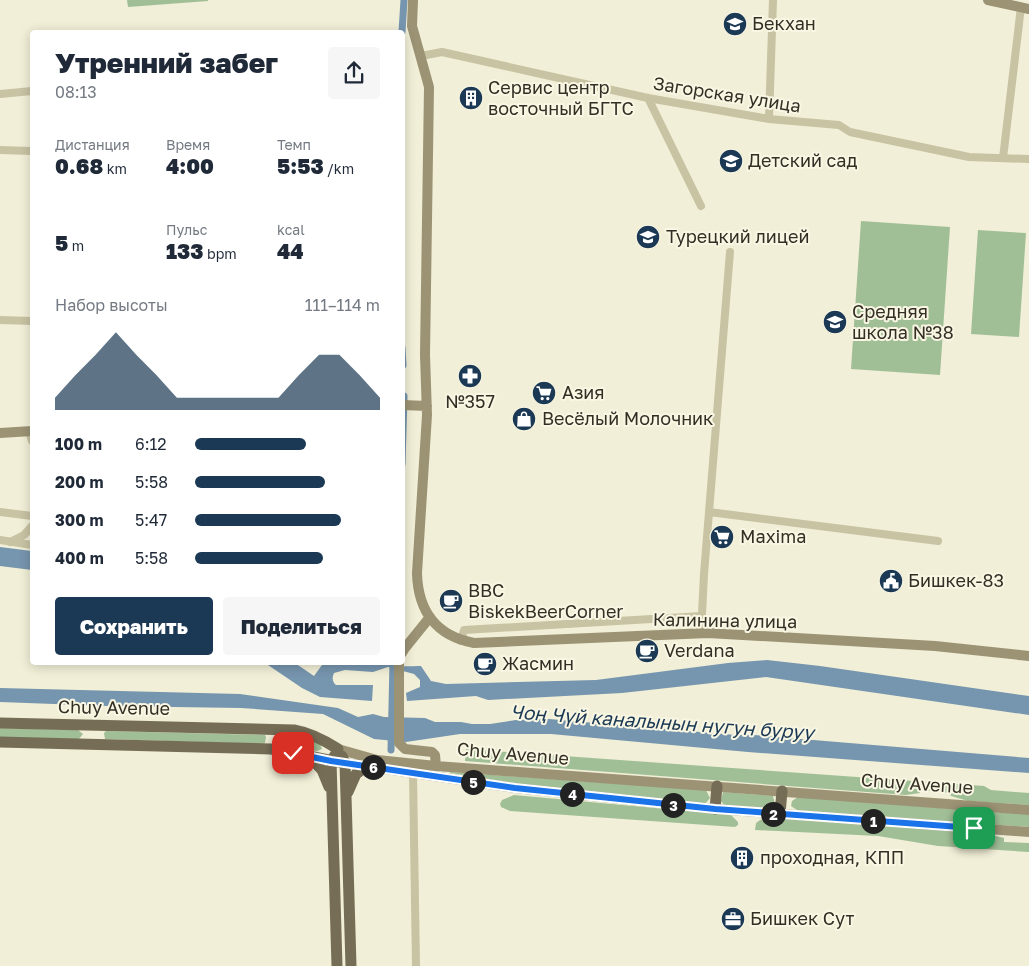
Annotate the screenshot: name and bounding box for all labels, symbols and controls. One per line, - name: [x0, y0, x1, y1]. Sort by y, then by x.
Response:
- school or university icon: Бекхан: [722, 11, 748, 37]
- place label: Бекхан: [752, 12, 816, 34]
- text: Утренний забег: [55, 46, 278, 79]
- button: share: [328, 47, 380, 99]
- street label: Загорская улица: [652, 71, 803, 117]
- place label: Сервис центр восточный БГТС: [488, 76, 634, 119]
- text: 08:13: [55, 82, 97, 102]
- building icon: Сервис центр восточный БГТС: [458, 85, 484, 111]
- text: Дистанция: [55, 136, 130, 153]
- text: Время: [166, 136, 210, 153]
- text: Темп: [277, 136, 311, 153]
- school or university icon: Детский сад: [718, 148, 744, 174]
- place label: Детский сад: [748, 149, 857, 171]
- text: 0.68: [55, 153, 103, 179]
- text: 4:00: [166, 153, 214, 179]
- text: 5:53: [277, 153, 324, 179]
- text: km: [103, 160, 127, 177]
- text: /km: [324, 160, 354, 177]
- text: Пульс: [166, 221, 207, 238]
- text: kcal: [277, 221, 305, 238]
- school or university icon: Турецкий лицей: [635, 224, 661, 250]
- place label: Турецкий лицей: [666, 225, 809, 247]
- text: 5: [55, 230, 68, 256]
- text: m: [68, 237, 84, 254]
- text: 133: [166, 238, 204, 264]
- text: 44: [277, 238, 304, 264]
- text: bpm: [204, 245, 237, 262]
- text: Набор высоты: [55, 295, 168, 315]
- text: 111–114 m: [305, 295, 380, 315]
- place label: Средняя школа №38: [852, 300, 954, 343]
- school or university icon: Средняя школа №38: [822, 309, 848, 335]
- pharmacy icon: №357: [457, 363, 483, 389]
- supermarket icon: Азия: [531, 380, 557, 406]
- place label: Азия: [562, 381, 605, 403]
- place label: №357: [445, 390, 495, 412]
- shop icon: Весёлый Молочник: [511, 406, 537, 432]
- place label: Весёлый Молочник: [542, 407, 713, 429]
- text: 100 m: [55, 434, 102, 454]
- text: 6:12: [135, 434, 167, 454]
- text: 200 m: [55, 472, 104, 492]
- text: 5:58: [135, 472, 168, 492]
- text: 300 m: [55, 510, 104, 530]
- text: 5:47: [135, 510, 167, 530]
- supermarket icon: Maxima: [709, 524, 735, 550]
- place label: Maxima: [740, 525, 806, 547]
- text: 400 m: [55, 548, 104, 568]
- text: 5:58: [135, 548, 168, 568]
- public building icon: Бишкек-83: [878, 568, 904, 594]
- place label: Бишкек-83: [908, 569, 1004, 591]
- place label: BBC BiskekBeerCorner: [468, 579, 623, 622]
- cafe icon: BBC BiskekBeerCorner: [438, 588, 464, 614]
- button: Сохранить: [55, 597, 213, 655]
- button: Поделиться: [223, 597, 380, 655]
- street label: Калинина улица: [653, 608, 797, 632]
- cafe icon: Verdana: [634, 638, 660, 664]
- place label: Verdana: [664, 639, 735, 661]
- cafe icon: Жасмин: [472, 651, 498, 677]
- place label: Жасмин: [502, 652, 574, 674]
- street label: Chuy Avenue: [58, 695, 170, 719]
- water label: Чоң Чүй каналынын нугун буруу: [509, 699, 817, 745]
- pin: [272, 732, 314, 774]
- street label: Chuy Avenue: [456, 737, 570, 769]
- icon: check: [279, 739, 307, 767]
- pin: 6: [360, 754, 386, 780]
- text: 6: [369, 759, 378, 776]
- street label: Chuy Avenue: [860, 768, 974, 798]
- pin: 5: [460, 770, 486, 794]
- text: 5: [469, 774, 478, 791]
- pin: 4: [560, 782, 584, 806]
- text: 4: [568, 786, 577, 803]
- pin: 3: [660, 792, 686, 818]
- text: 3: [669, 797, 678, 814]
- pin: 2: [760, 802, 786, 826]
- text: 2: [769, 806, 778, 823]
- pin: [953, 807, 995, 849]
- pin: 1: [860, 808, 886, 834]
- text: 1: [870, 813, 877, 830]
- icon: arrive: [960, 814, 988, 842]
- building icon: проходная, КПП: [729, 845, 755, 871]
- place label: проходная, КПП: [760, 846, 904, 868]
- office icon: Бишкек Сут: [720, 906, 746, 932]
- place label: Бишкек Сут: [750, 907, 854, 929]

